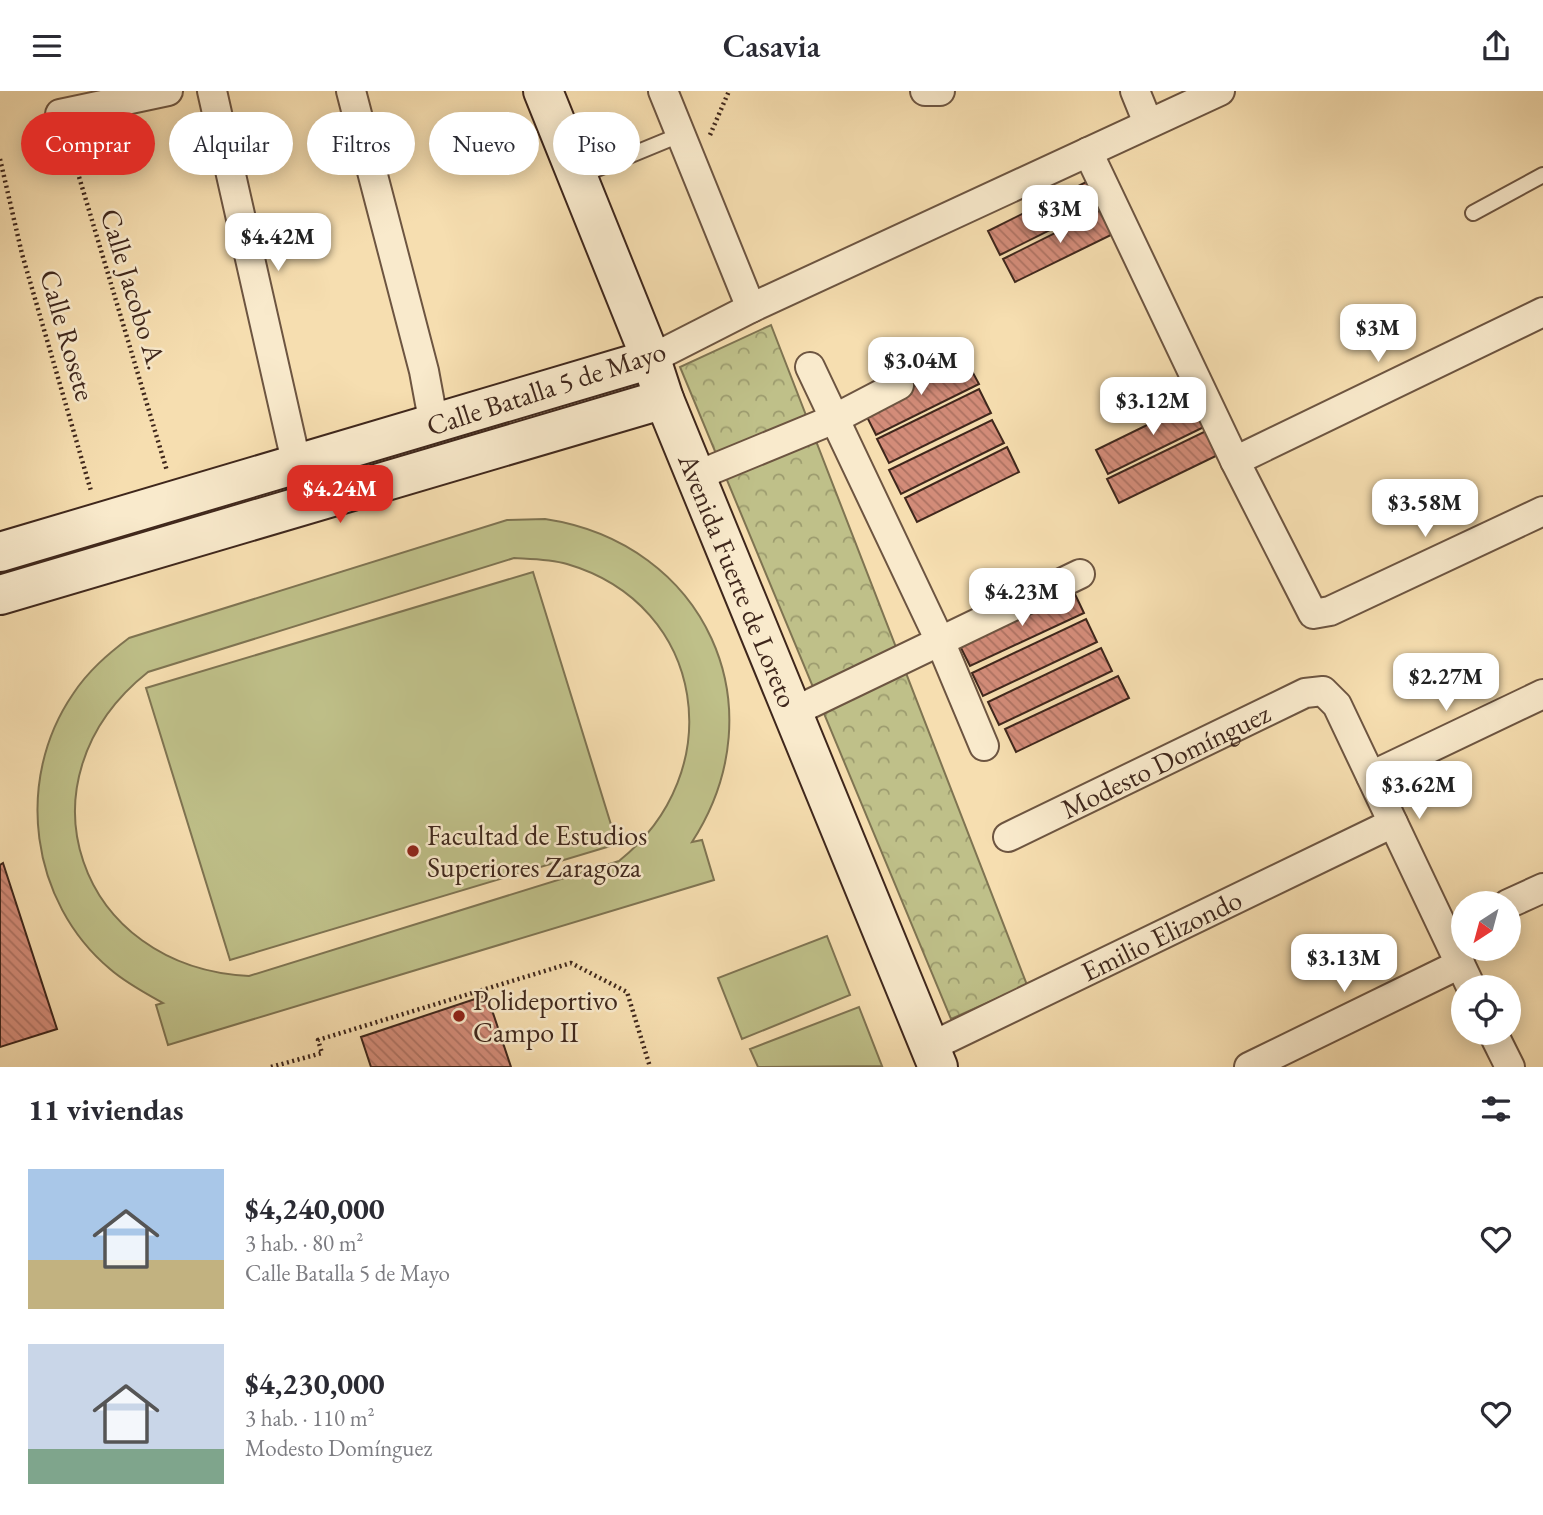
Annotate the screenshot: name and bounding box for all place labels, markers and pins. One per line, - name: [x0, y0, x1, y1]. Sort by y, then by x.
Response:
- pin: $3M: [1026, 185, 1094, 245]
- pin: $4.42M: [221, 213, 335, 273]
- pin: $3M: [1344, 305, 1412, 364]
- pin: $3.04M: [864, 337, 978, 397]
- pin: $3.12M: [1096, 377, 1210, 437]
- pin: $4.24M: [283, 465, 397, 525]
- pin: $3.58M: [1368, 479, 1482, 539]
- pin: $4.23M: [965, 568, 1079, 628]
- pin: $2.27M: [1389, 653, 1503, 713]
- pin: $3.62M: [1362, 761, 1476, 821]
- place label: Facultad de Estudios Superiores Zaragoza: [427, 817, 647, 885]
- marker: Facultad de Estudios Superiores Zaragoza: [405, 843, 421, 859]
- pin: $3.13M: [1287, 935, 1401, 994]
- place label: Polideportivo Campo II: [473, 982, 618, 1050]
- marker: Polideportivo Campo II: [451, 1008, 467, 1024]

